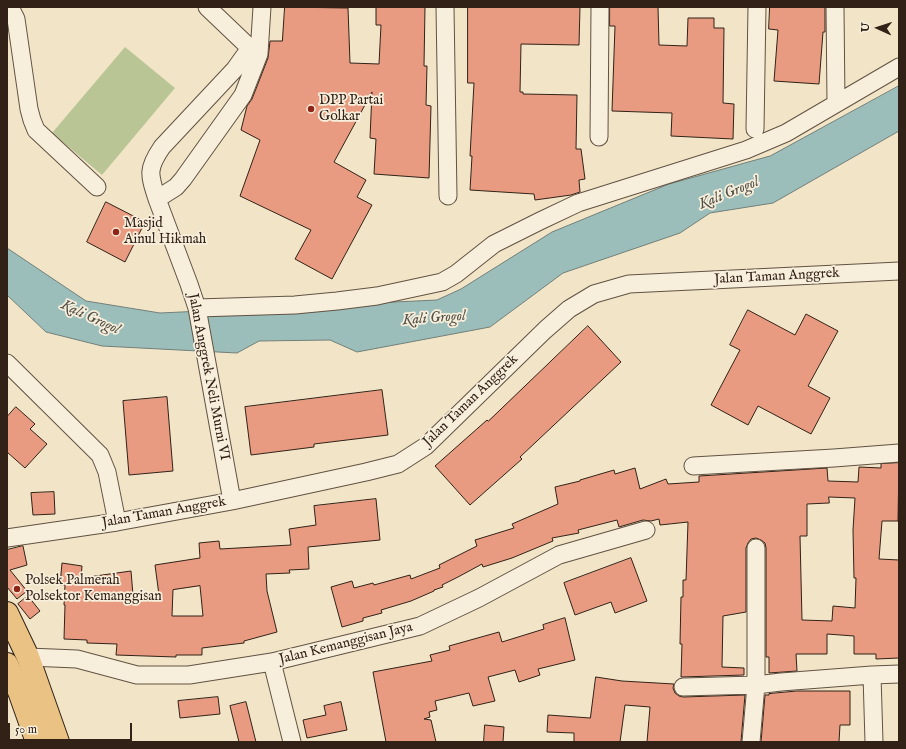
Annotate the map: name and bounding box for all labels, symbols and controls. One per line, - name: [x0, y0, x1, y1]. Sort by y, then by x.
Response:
- north arrow: [858, 8, 898, 48]
- text: U: [859, 22, 873, 32]
- place label: DPP Partai Golkar: [319, 93, 383, 126]
- marker: DPP Partai Golkar: [306, 104, 316, 114]
- water label: Kali Grogol: [696, 174, 762, 214]
- place label: Masjid Ainul Hikmah: [124, 216, 206, 248]
- marker: Masjid Ainul Hikmah: [111, 227, 121, 237]
- street label: Jalan Taman Anggrek: [714, 265, 840, 289]
- street label: Jalan Anggrek Neli Murni VI: [184, 292, 232, 462]
- water label: Kali Grogol: [58, 297, 122, 339]
- water label: Kali Grogol: [402, 308, 466, 330]
- street label: Jalan Taman Anggrek: [420, 351, 522, 451]
- street label: Jalan Taman Anggrek: [101, 494, 227, 532]
- place label: Polsek Palmerah Polsektor Kemanggisan: [25, 573, 162, 606]
- marker: Polsek Palmerah Polsektor Kemanggisan: [12, 584, 22, 594]
- street label: Jalan Kemanggisan Jaya: [277, 619, 415, 669]
- scale bar: [10, 715, 134, 741]
- text: 50 m: [15, 722, 37, 737]

